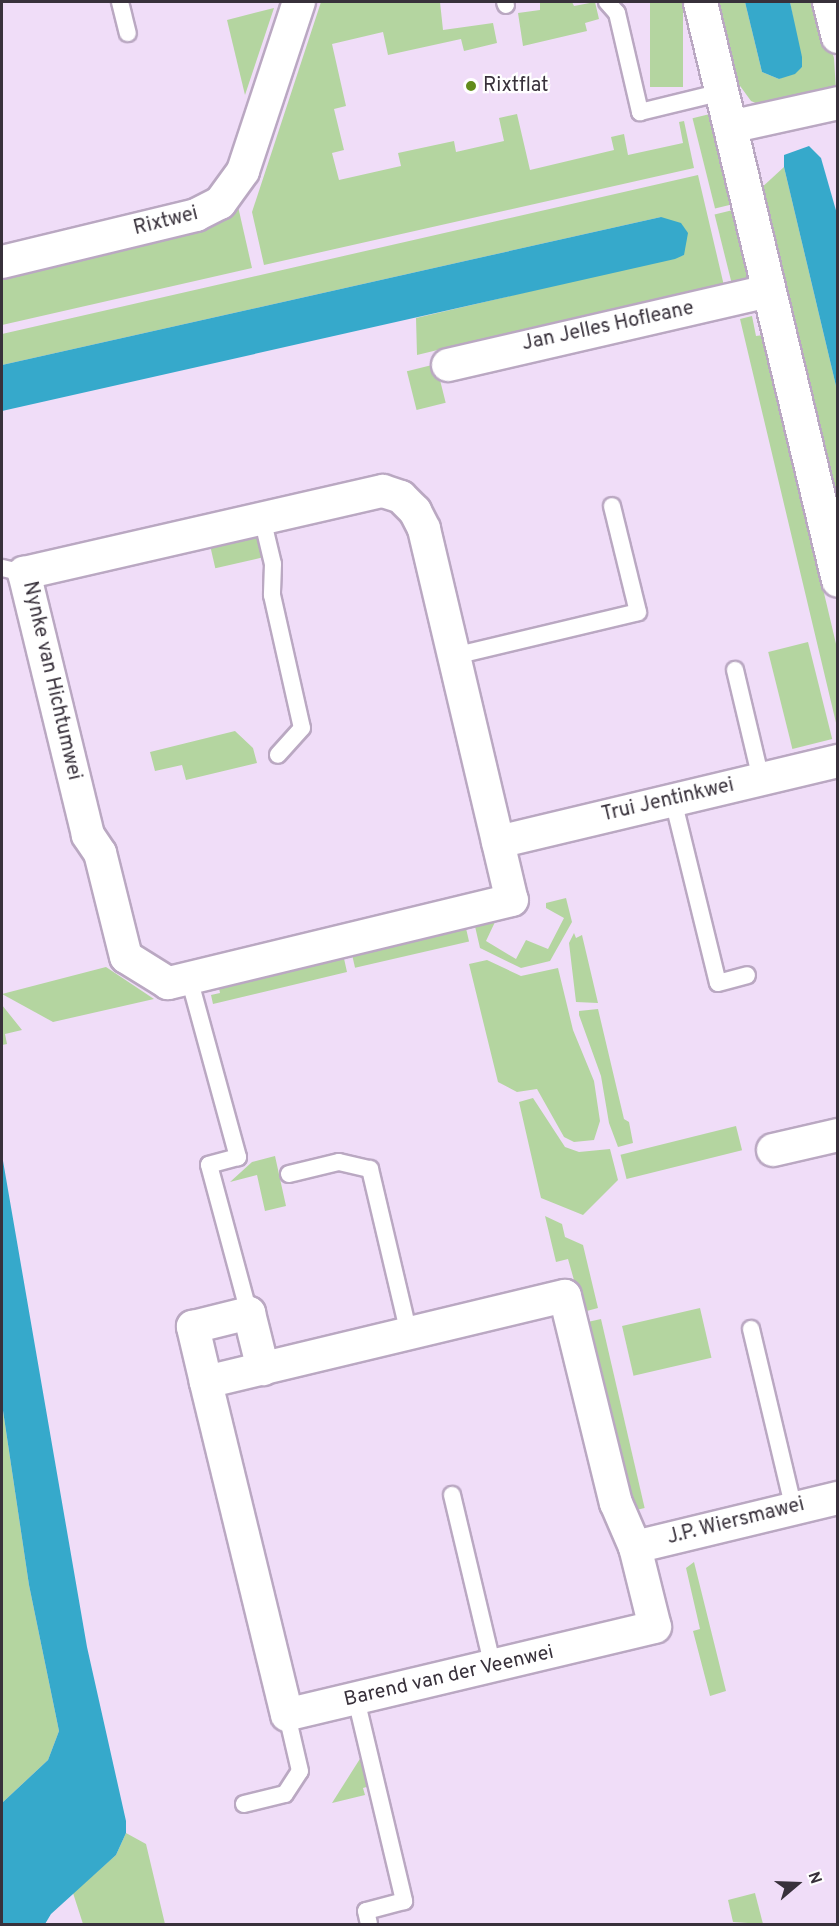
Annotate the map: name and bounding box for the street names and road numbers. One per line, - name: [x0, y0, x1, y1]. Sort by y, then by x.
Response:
- street label: Rixtwei: [131, 202, 201, 242]
- street label: Jan Jelles Hofleane: [520, 297, 696, 357]
- street label: Nynke van Hichtumwei: [16, 579, 86, 783]
- street label: Trui Jentinkwei: [599, 774, 737, 828]
- street label: J.P. Wiersmawei: [665, 1493, 807, 1551]
- street label: Barend van der Veenwei: [341, 1641, 557, 1713]

